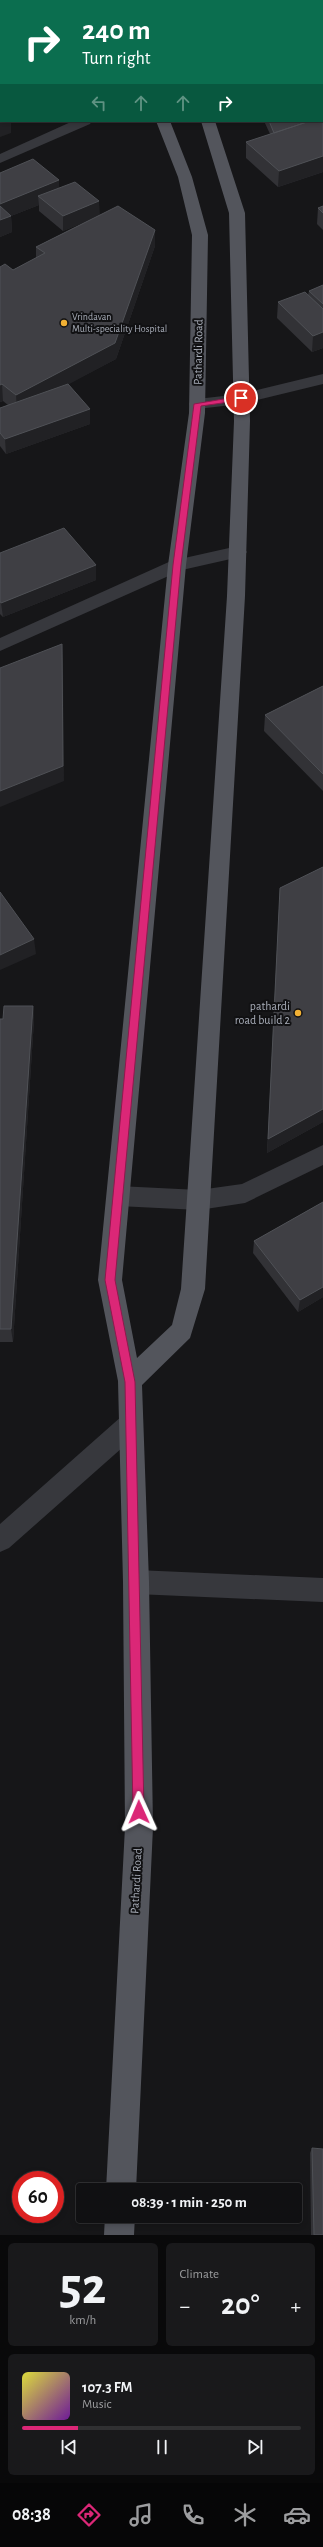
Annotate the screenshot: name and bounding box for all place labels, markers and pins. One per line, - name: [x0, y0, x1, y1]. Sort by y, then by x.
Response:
- place label: Vrindavan Multi-speciality Hospital: [72, 312, 167, 334]
- marker: Vrindavan Multi-speciality Hospital: [59, 318, 69, 328]
- pin: [224, 381, 258, 415]
- place label: pathardi road build 2: [235, 1000, 291, 1026]
- marker: pathardi road build 2: [293, 1008, 303, 1018]

